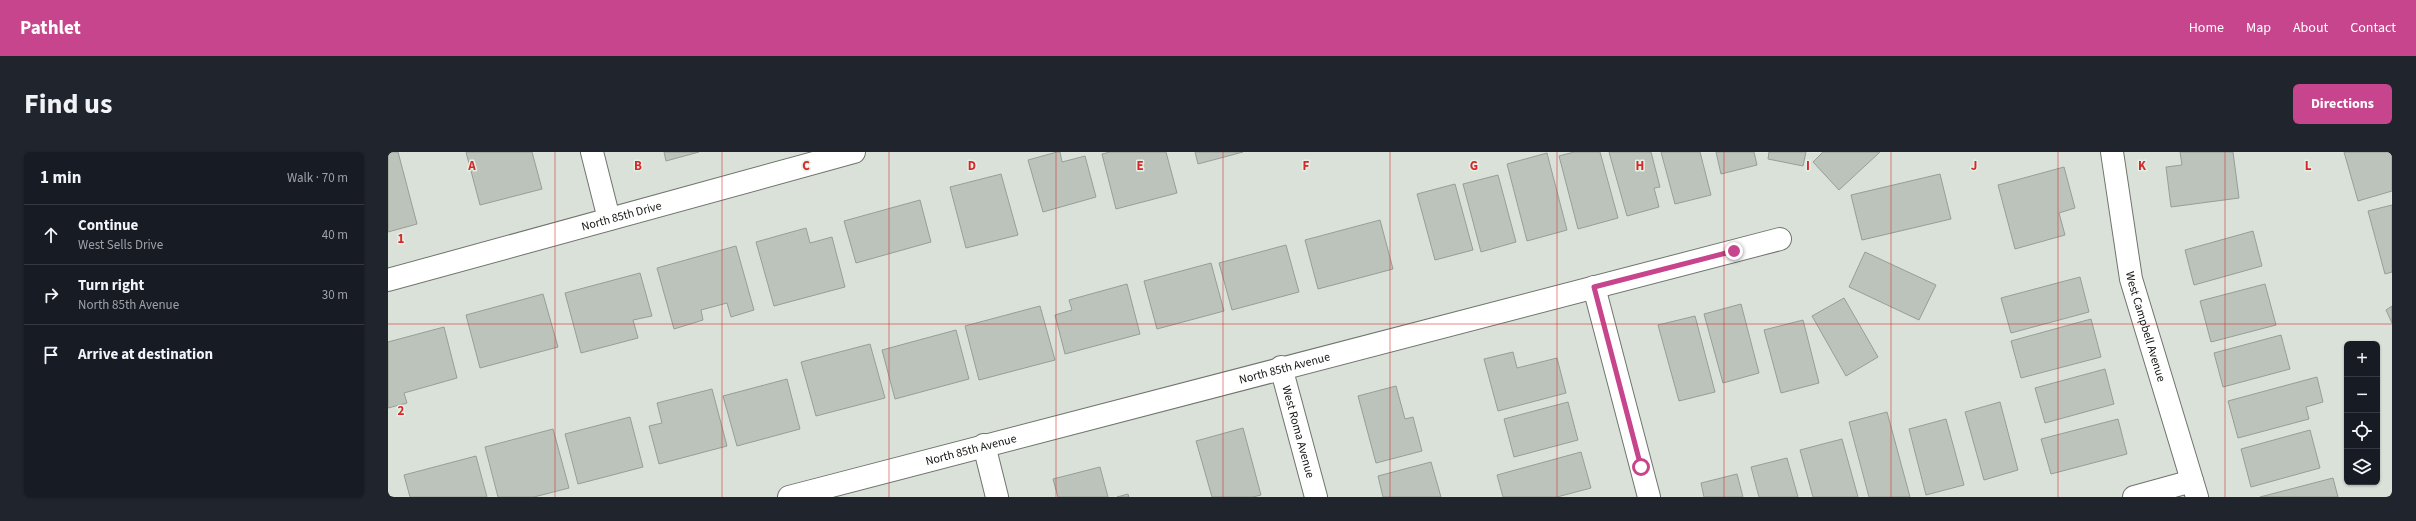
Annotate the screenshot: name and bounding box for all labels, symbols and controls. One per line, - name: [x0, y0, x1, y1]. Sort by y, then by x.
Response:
- text: Pathlet: [20, 15, 81, 42]
- text: Home: [2189, 18, 2224, 38]
- text: Map: [2246, 18, 2271, 38]
- text: About: [2293, 18, 2328, 38]
- text: Contact: [2350, 18, 2396, 38]
- text: Find us: [24, 84, 112, 124]
- button: Directions: [2293, 84, 2392, 124]
- text: A: [467, 157, 476, 175]
- text: B: [634, 157, 642, 175]
- text: C: [802, 157, 810, 175]
- text: D: [968, 157, 976, 175]
- text: E: [1136, 157, 1144, 175]
- text: F: [1303, 157, 1310, 175]
- text: G: [1470, 157, 1478, 175]
- text: H: [1636, 157, 1644, 175]
- text: I: [1806, 157, 1810, 175]
- text: J: [1971, 157, 1977, 175]
- text: K: [2138, 157, 2147, 175]
- text: L: [2305, 157, 2312, 175]
- text: 1 min: [40, 166, 81, 190]
- text: Walk · 70 m: [287, 169, 348, 187]
- street label: North 85th Drive: [579, 197, 664, 235]
- text: Continue: [78, 215, 138, 236]
- icon: ahead: [40, 224, 62, 246]
- text: 40 m: [322, 226, 348, 244]
- text: 1: [398, 230, 405, 248]
- text: West Sells Drive: [78, 236, 163, 254]
- route end: [1725, 242, 1743, 260]
- street label: West Campbell Avenue: [2121, 270, 2170, 384]
- text: Turn right: [78, 275, 144, 296]
- icon: right: [40, 284, 62, 306]
- text: 30 m: [322, 286, 348, 304]
- text: North 85th Avenue: [78, 296, 179, 314]
- map controls: [2344, 341, 2380, 485]
- button: +: [2344, 341, 2380, 377]
- icon: arrive: [40, 344, 62, 366]
- text: Arrive at destination: [78, 344, 213, 365]
- street label: North 85th Avenue: [1237, 348, 1332, 388]
- button: −: [2344, 377, 2380, 413]
- street label: West Roma Avenue: [1277, 384, 1319, 480]
- text: 2: [398, 402, 405, 420]
- button: locate: [2344, 413, 2380, 449]
- street label: North 85th Avenue: [924, 430, 1018, 470]
- button: layers: [2344, 449, 2380, 485]
- route start: [1632, 458, 1650, 476]

